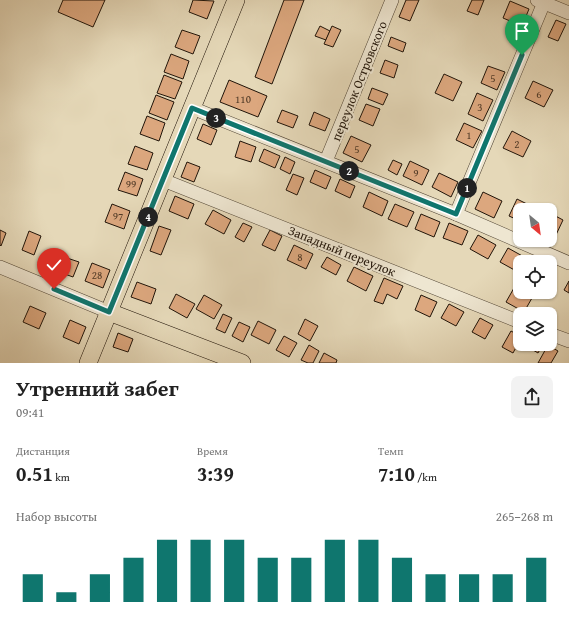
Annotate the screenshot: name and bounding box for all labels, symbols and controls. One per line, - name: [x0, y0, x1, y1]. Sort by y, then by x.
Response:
- pin: [505, 14, 539, 55]
- street label: переулок Островского: [326, 18, 392, 144]
- icon: arrive: [511, 20, 533, 42]
- house number: 5: [490, 70, 496, 86]
- house number: 6: [536, 86, 542, 102]
- house number: 110: [235, 91, 251, 107]
- house number: 3: [477, 99, 483, 115]
- pin: 3: [206, 108, 226, 128]
- text: 3: [213, 110, 219, 126]
- house number: 1: [466, 127, 472, 143]
- house number: 2: [514, 136, 520, 152]
- house number: 5: [354, 141, 360, 157]
- pin: 2: [339, 161, 359, 181]
- text: 2: [346, 163, 352, 179]
- house number: 9: [413, 165, 419, 181]
- house number: 99: [126, 176, 136, 192]
- pin: 1: [457, 178, 477, 198]
- text: 1: [464, 180, 470, 196]
- north arrow: [513, 203, 557, 247]
- map controls: [513, 203, 557, 351]
- pin: 4: [138, 207, 158, 227]
- house number: 97: [113, 208, 123, 224]
- text: 4: [145, 209, 151, 225]
- street label: Западный переулок: [285, 221, 399, 281]
- pin: [37, 248, 71, 289]
- house number: 8: [297, 249, 303, 265]
- icon: check: [43, 254, 65, 276]
- button: locate: [513, 255, 557, 299]
- house number: 28: [92, 267, 102, 283]
- button: layers: [513, 307, 557, 351]
- text: Утренний забег: [16, 372, 179, 404]
- button: share: [511, 376, 553, 418]
- text: 09:41: [16, 403, 44, 422]
- text: Дистанция: [16, 443, 70, 459]
- text: Время: [197, 443, 228, 459]
- text: Темп: [378, 443, 403, 459]
- text: 0.51: [16, 459, 53, 488]
- text: 3:39: [197, 459, 234, 488]
- text: 7:10: [378, 459, 415, 488]
- text: km: [53, 469, 70, 485]
- text: /km: [415, 469, 437, 485]
- text: Набор высоты: [16, 507, 97, 526]
- text: 265–268 m: [496, 507, 553, 526]

